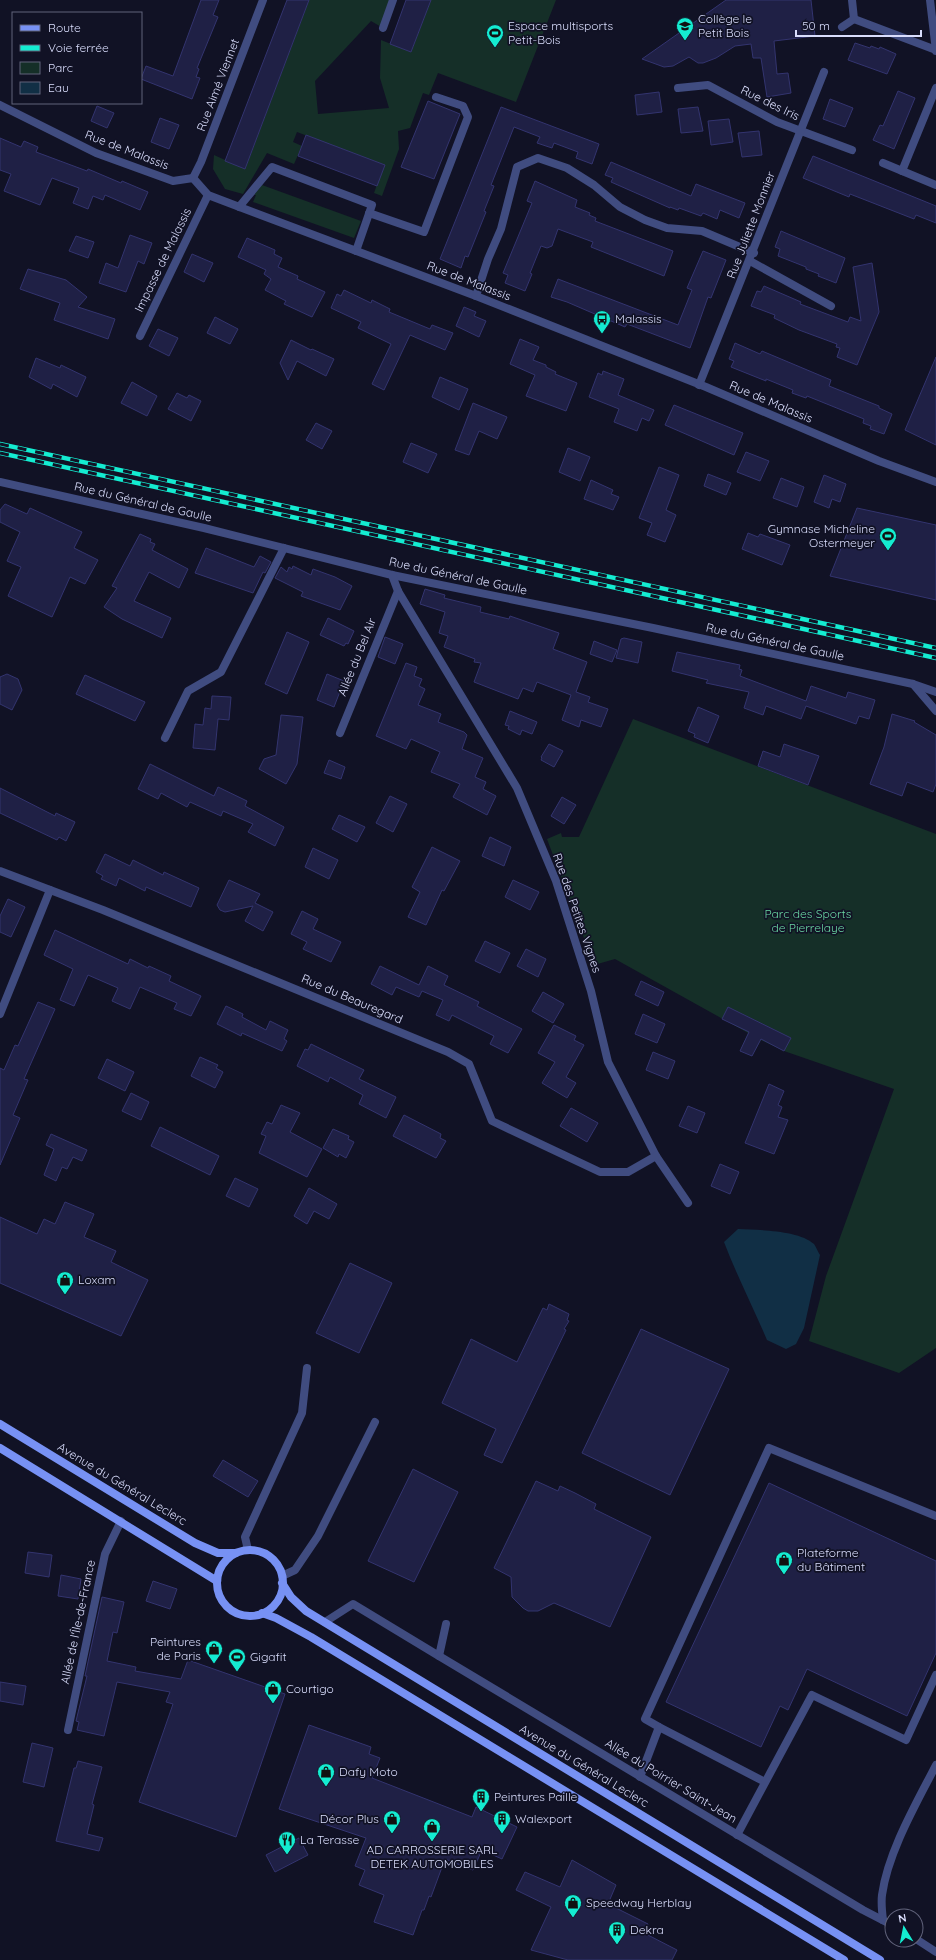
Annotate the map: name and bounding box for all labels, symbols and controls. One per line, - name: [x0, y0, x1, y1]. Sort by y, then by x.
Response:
- place label: Collège le Petit Bois: [698, 11, 752, 40]
- legend: [12, 12, 142, 104]
- scale bar: [796, 12, 921, 38]
- school or university icon: Collège le Petit Bois: [675, 16, 695, 41]
- place label: Espace multisports Petit-Bois: [508, 18, 613, 47]
- text: 50 m: [802, 18, 830, 33]
- text: Route: [48, 20, 81, 35]
- sports icon: Espace multisports Petit-Bois: [485, 23, 505, 48]
- street label: Rue Aimé Viennet: [193, 36, 242, 133]
- text: Voie ferrée: [48, 40, 109, 55]
- text: Parc: [48, 60, 73, 75]
- text: Eau: [48, 80, 69, 95]
- street label: Rue des Iris: [738, 82, 802, 123]
- street label: Rue de Malassis: [83, 127, 172, 173]
- street label: Rue Juliette Monnier: [723, 169, 778, 281]
- street label: Impasse de Malassis: [131, 205, 194, 314]
- street label: Rue de Malassis: [425, 258, 514, 304]
- bus stop icon: Malassis: [592, 309, 612, 334]
- place label: Malassis: [615, 311, 662, 326]
- street label: Rue de Malassis: [727, 377, 815, 426]
- street label: Rue du Général de Gaulle: [73, 478, 214, 525]
- place label: Gymnase Micheline Ostermeyer: [768, 521, 875, 550]
- sports icon: Gymnase Micheline Ostermeyer: [878, 526, 898, 551]
- street label: Rue du Général de Gaulle: [388, 554, 529, 598]
- street label: Allée du Bel Air: [334, 615, 379, 698]
- street label: Rue du Général de Gaulle: [705, 620, 846, 664]
- street label: Rue des Petites Vignes: [550, 851, 605, 975]
- park label: Parc des Sports de Pierrelaye: [765, 906, 852, 935]
- street label: Rue du Beauregard: [299, 970, 405, 1027]
- shop icon: Loxam: [55, 1270, 75, 1295]
- place label: Loxam: [78, 1272, 116, 1287]
- street label: Avenue du Général Leclerc: [55, 1439, 190, 1528]
- place label: Plateforme du Bâtiment: [797, 1545, 865, 1574]
- shop icon: Plateforme du Bâtiment: [774, 1550, 794, 1575]
- street label: Allée de l'Île-de-France: [57, 1558, 98, 1685]
- place label: Peintures de Paris: [150, 1634, 201, 1663]
- shop icon: Peintures de Paris: [204, 1639, 224, 1664]
- sports icon: Gigafit: [227, 1647, 247, 1672]
- place label: Gigafit: [250, 1649, 287, 1664]
- shop icon: Courtigo: [263, 1679, 283, 1704]
- place label: Courtigo: [286, 1681, 334, 1696]
- street label: Avenue du Général Leclerc: [517, 1721, 652, 1810]
- street label: Allée du Poirrier Saint-Jean: [603, 1735, 740, 1826]
- shop icon: Dafy Moto: [316, 1762, 336, 1787]
- place label: Dafy Moto: [339, 1764, 398, 1779]
- building icon: Peintures Paille: [471, 1787, 491, 1812]
- place label: Peintures Paille: [494, 1789, 578, 1804]
- shop icon: Décor Plus: [382, 1809, 402, 1834]
- building icon: Walexport: [492, 1809, 512, 1834]
- place label: Décor Plus: [320, 1811, 379, 1826]
- place label: Walexport: [515, 1811, 572, 1826]
- shop icon: AD CARROSSERIE SARL DETEK AUTOMOBILES: [422, 1817, 442, 1842]
- restaurant icon: La Terasse: [277, 1830, 297, 1855]
- place label: La Terasse: [300, 1832, 360, 1847]
- place label: AD CARROSSERIE SARL DETEK AUTOMOBILES: [367, 1842, 498, 1871]
- shop icon: Speedway Herblay: [563, 1893, 583, 1918]
- place label: Speedway Herblay: [586, 1895, 691, 1910]
- north arrow: [884, 1908, 924, 1948]
- text: N: [897, 1911, 907, 1926]
- building icon: Dekra: [607, 1920, 627, 1945]
- place label: Dekra: [630, 1922, 664, 1937]

